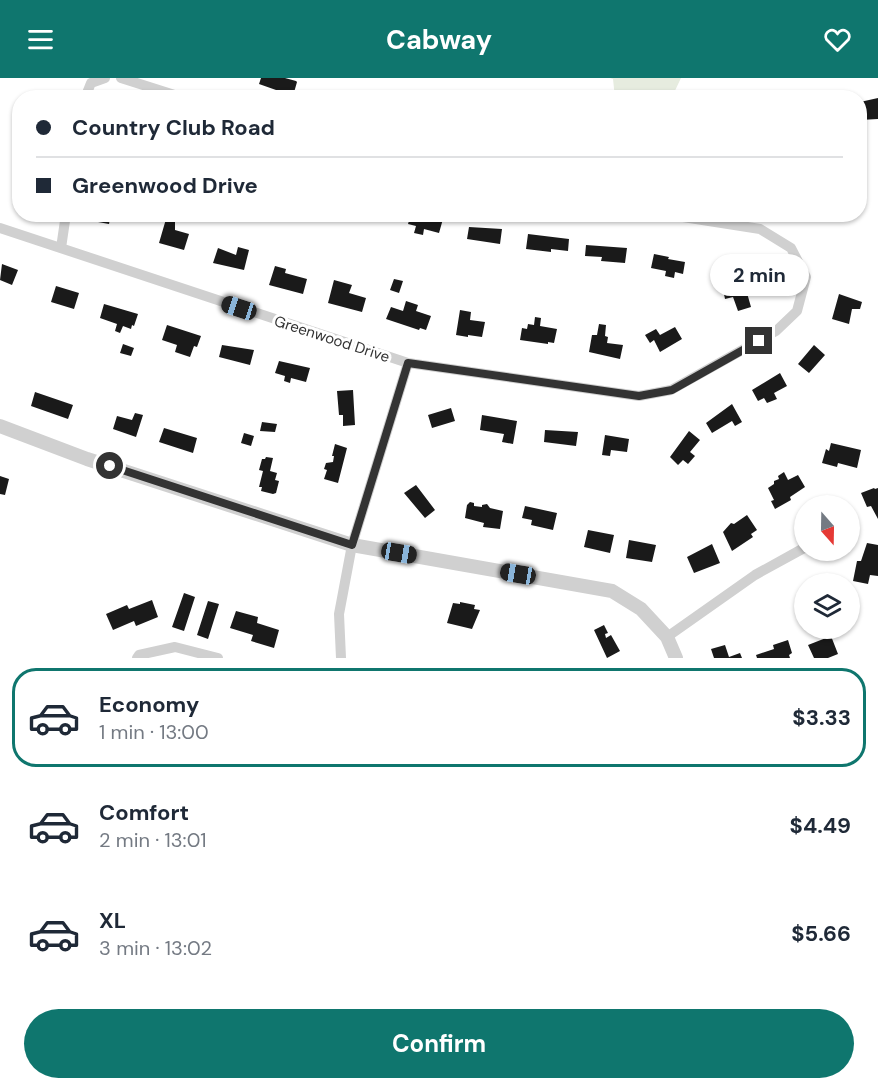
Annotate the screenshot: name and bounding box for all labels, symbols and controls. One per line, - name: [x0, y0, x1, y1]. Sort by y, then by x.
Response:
- text: Cabway: [386, 22, 492, 57]
- icon: menu: [24, 23, 57, 56]
- icon: heart: [821, 23, 854, 56]
- text: Country Club Road: [72, 113, 275, 142]
- text: Greenwood Drive: [72, 171, 258, 200]
- callout: 2 min: [710, 254, 808, 296]
- text: 2 min: [733, 262, 786, 288]
- car: [219, 294, 259, 322]
- street label: Greenwood Drive: [272, 311, 392, 367]
- route end: [745, 327, 772, 354]
- route start: [96, 452, 123, 479]
- north arrow: [794, 495, 860, 561]
- map controls: [794, 495, 860, 639]
- car: [380, 541, 418, 565]
- car: [499, 562, 537, 586]
- button: layers: [794, 573, 860, 639]
- text: Economy: [99, 690, 199, 719]
- icon: car: [27, 691, 81, 745]
- text: $3.33: [792, 703, 851, 732]
- text: 1 min · 13:00: [99, 719, 209, 745]
- text: Comfort: [99, 798, 189, 827]
- icon: car: [27, 799, 81, 853]
- text: $4.49: [790, 811, 851, 840]
- text: 2 min · 13:01: [99, 827, 207, 853]
- text: XL: [99, 906, 126, 935]
- icon: car: [27, 907, 81, 961]
- text: $5.66: [791, 919, 851, 948]
- text: 3 min · 13:02: [99, 935, 212, 961]
- button: Confirm: [24, 1009, 854, 1078]

